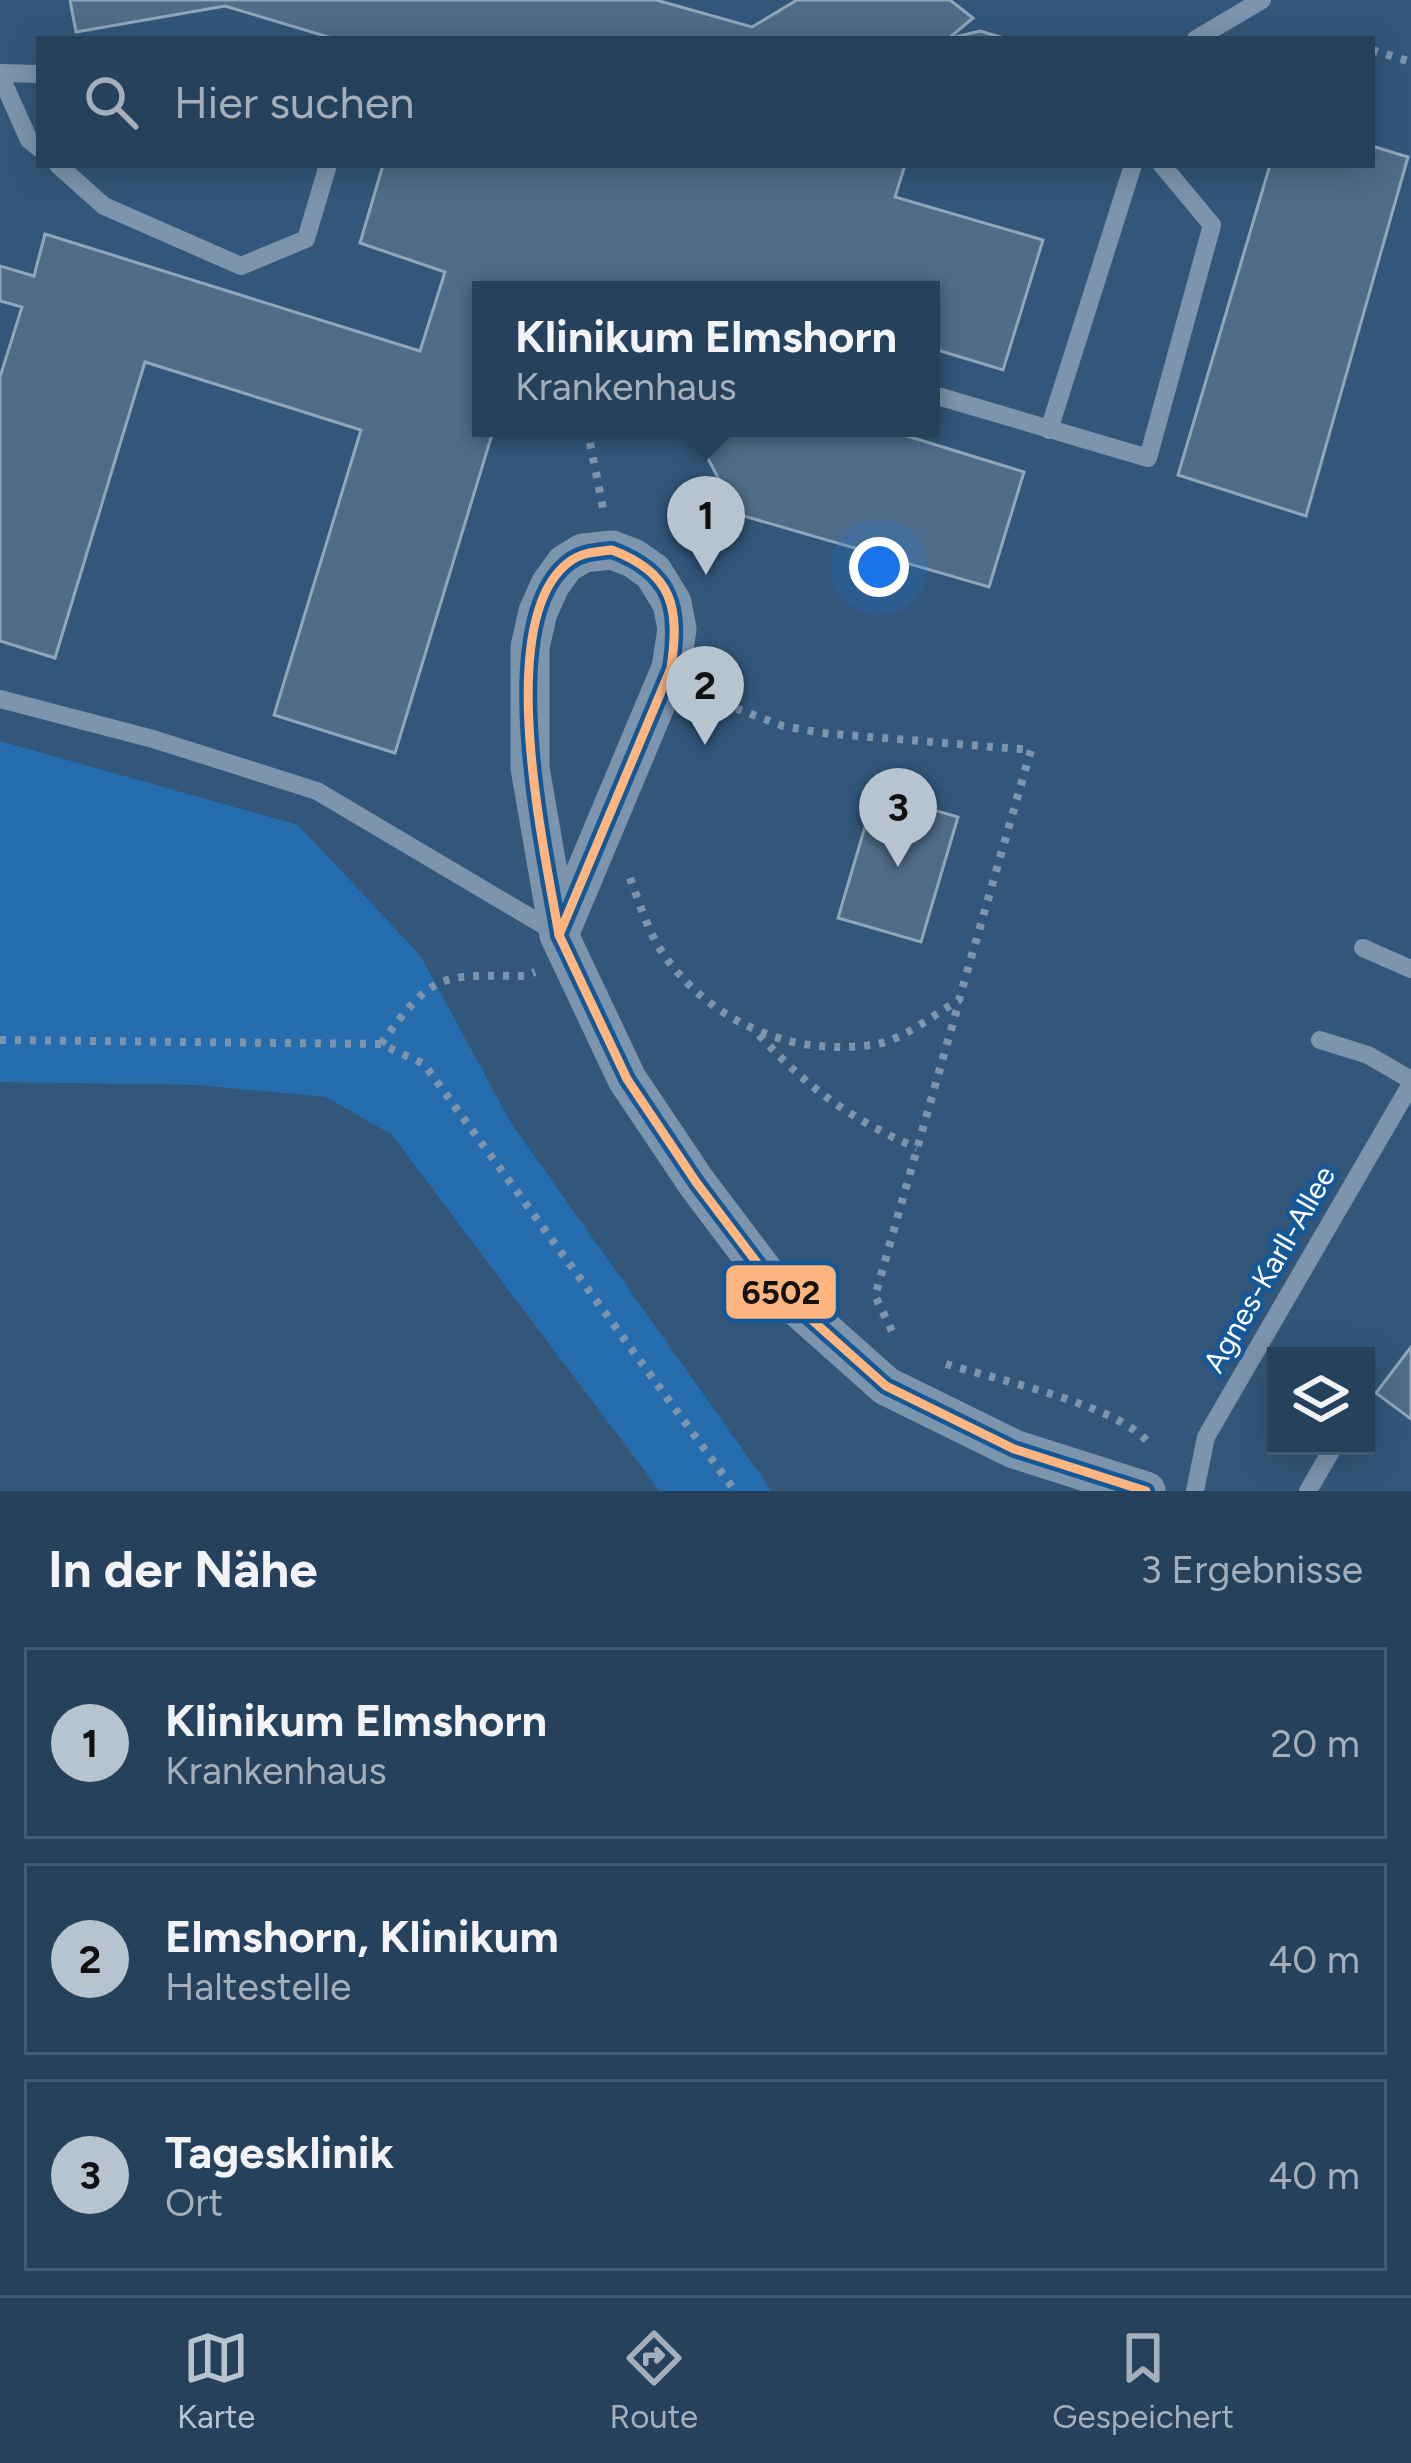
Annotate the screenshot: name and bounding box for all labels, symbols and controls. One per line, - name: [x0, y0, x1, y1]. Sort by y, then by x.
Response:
- search box: [36, 36, 1375, 168]
- icon: search: [78, 69, 144, 135]
- text: Hier suchen: [174, 75, 414, 129]
- popup: [472, 281, 940, 437]
- text: Klinikum Elmshorn: [515, 309, 897, 363]
- text: Krankenhaus: [515, 363, 737, 410]
- pin: 1: [667, 476, 745, 575]
- your location: [849, 537, 909, 597]
- pin: 2: [666, 646, 744, 745]
- pin: 3: [859, 768, 937, 867]
- street label: Agnes-Karll-Allee: [1195, 1159, 1343, 1379]
- line badge: 6502: [724, 1263, 838, 1321]
- text: 6502: [742, 1273, 820, 1312]
- map controls: [1267, 1347, 1375, 1455]
- button: layers: [1267, 1347, 1375, 1455]
- text: In der Nähe: [48, 1539, 318, 1600]
- text: 3 Ergebnisse: [1140, 1546, 1363, 1593]
- text: Klinikum Elmshorn: [165, 1693, 547, 1747]
- text: 1: [82, 1720, 98, 1767]
- text: 20 m: [1270, 1720, 1360, 1767]
- text: Krankenhaus: [165, 1747, 387, 1794]
- text: Elmshorn, Klinikum: [165, 1909, 559, 1963]
- text: 2: [79, 1936, 101, 1983]
- text: 40 m: [1268, 1936, 1360, 1983]
- text: Haltestelle: [165, 1963, 351, 2010]
- text: Tagesklinik: [165, 2125, 394, 2179]
- text: 3: [79, 2152, 101, 2199]
- text: 40 m: [1268, 2152, 1360, 2199]
- text: Ort: [165, 2179, 223, 2226]
- tab: Karte: [177, 2325, 255, 2436]
- tab: Route: [610, 2325, 698, 2436]
- tab: Gespeichert: [1052, 2325, 1234, 2436]

